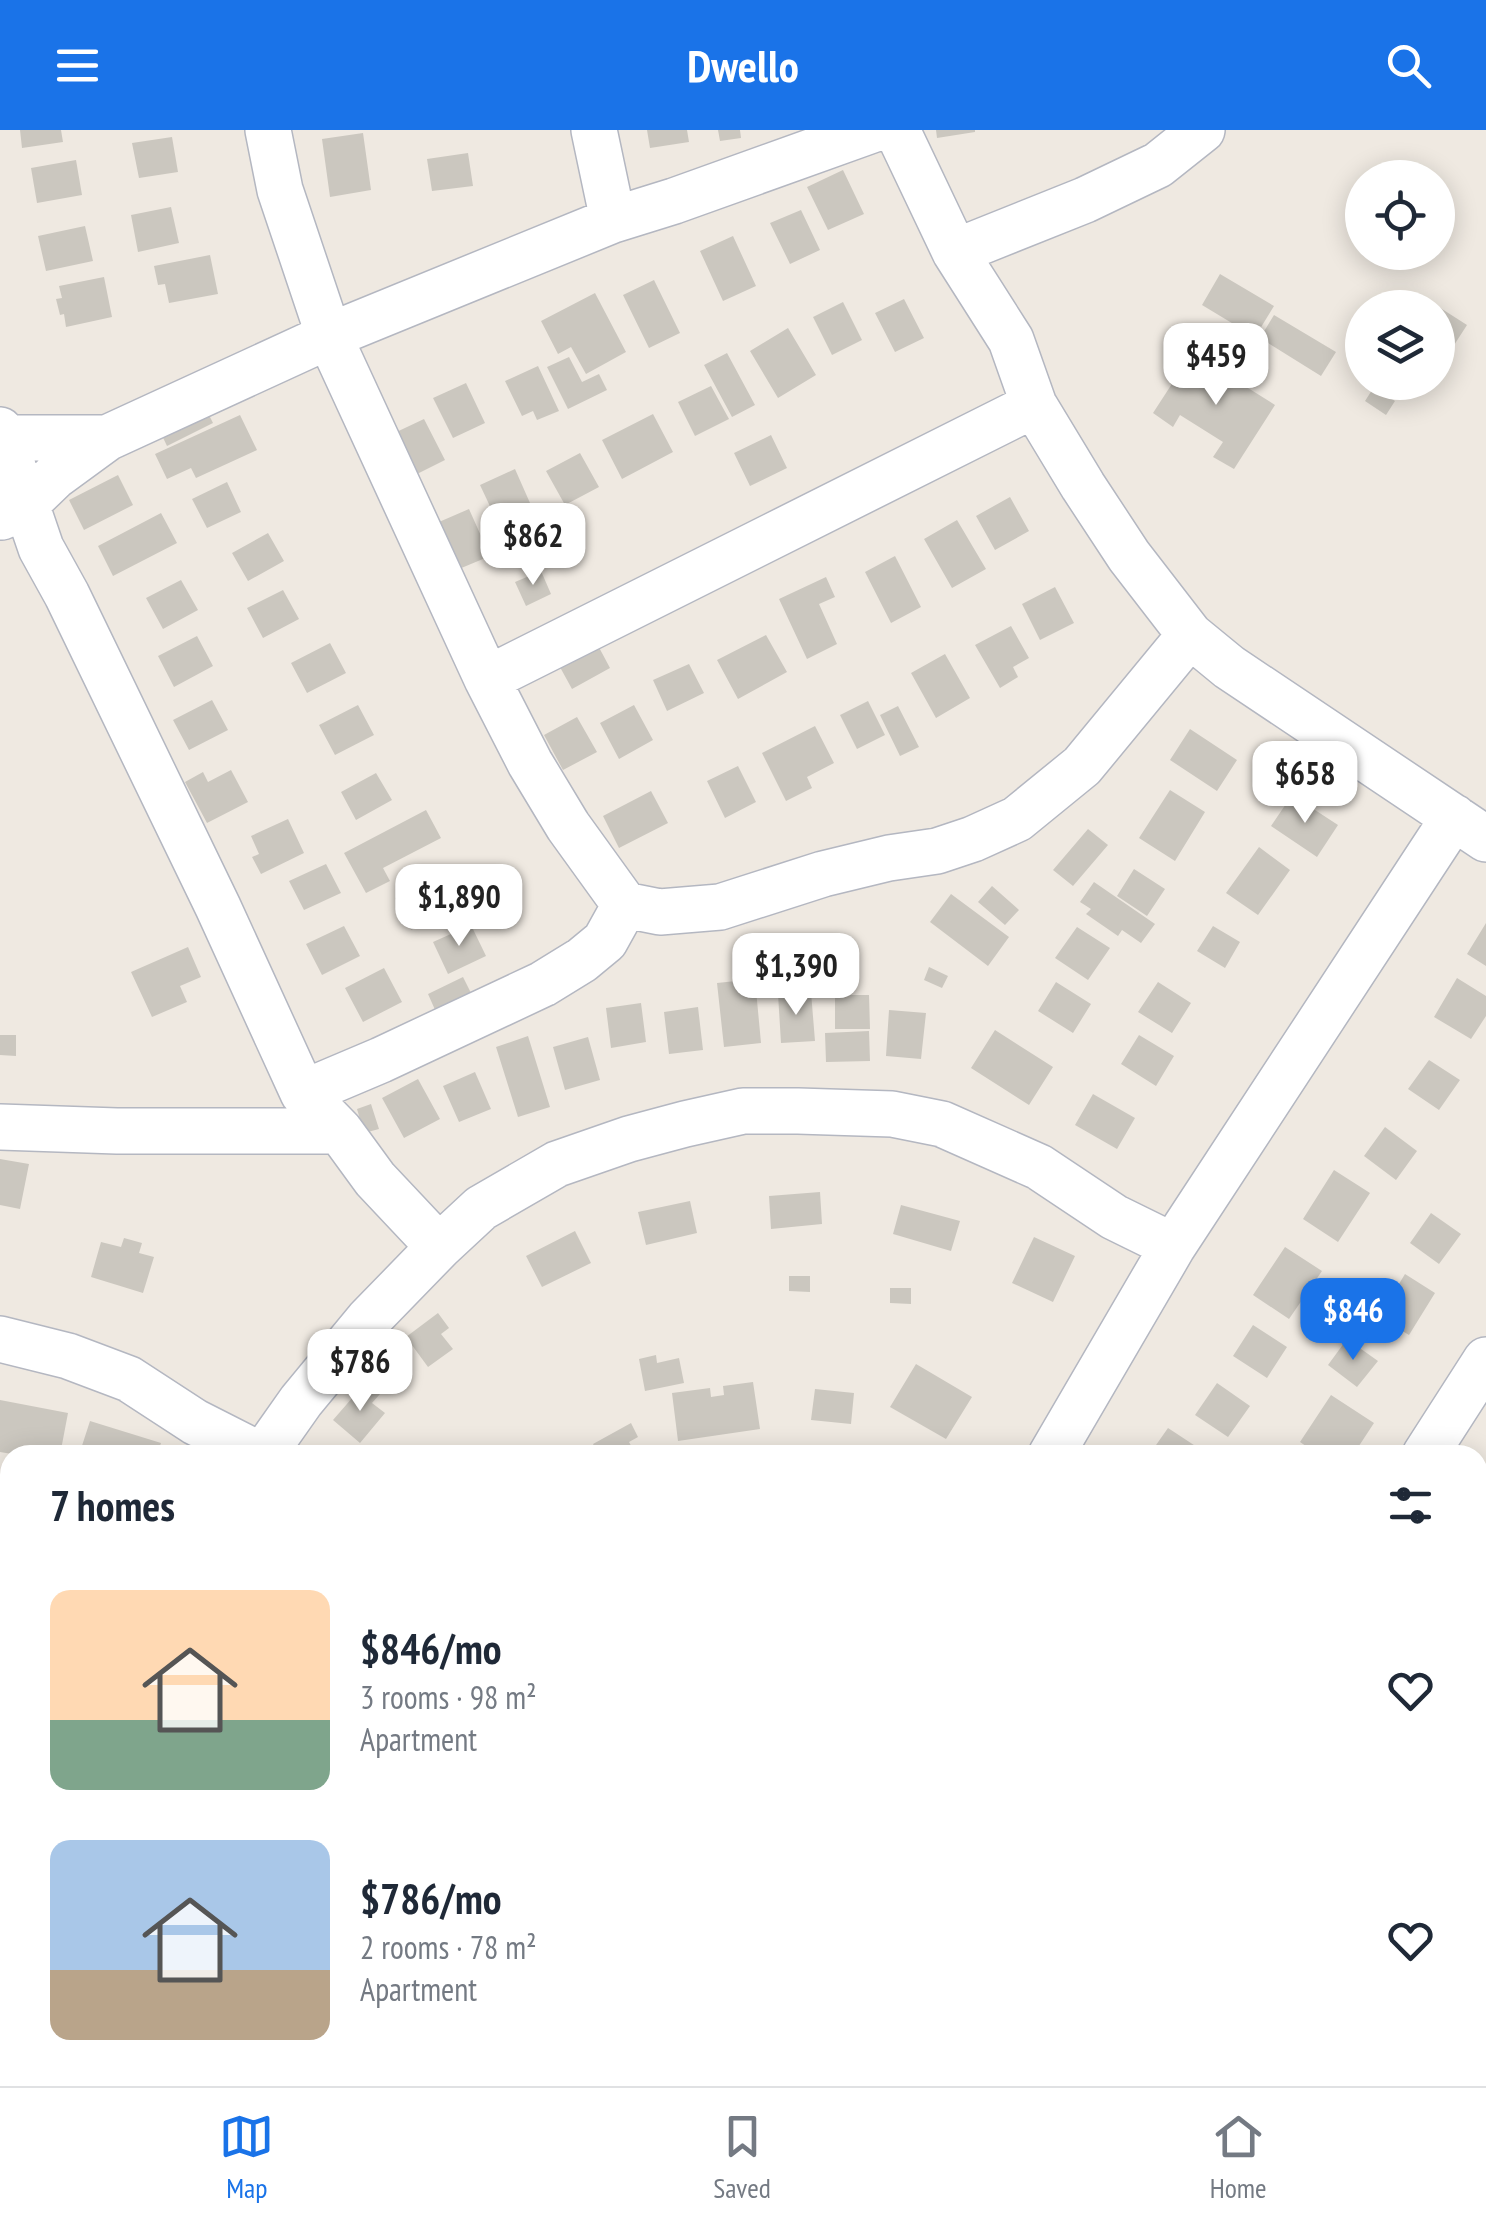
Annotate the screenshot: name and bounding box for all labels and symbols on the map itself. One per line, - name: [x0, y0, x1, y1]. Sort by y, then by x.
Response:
- pin: $459: [1157, 323, 1275, 408]
- pin: $862: [474, 503, 592, 588]
- pin: $658: [1246, 741, 1364, 826]
- pin: $1,890: [378, 864, 540, 949]
- pin: $1,390: [715, 933, 877, 1018]
- pin: $846: [1294, 1278, 1412, 1363]
- pin: $786: [301, 1329, 419, 1414]

